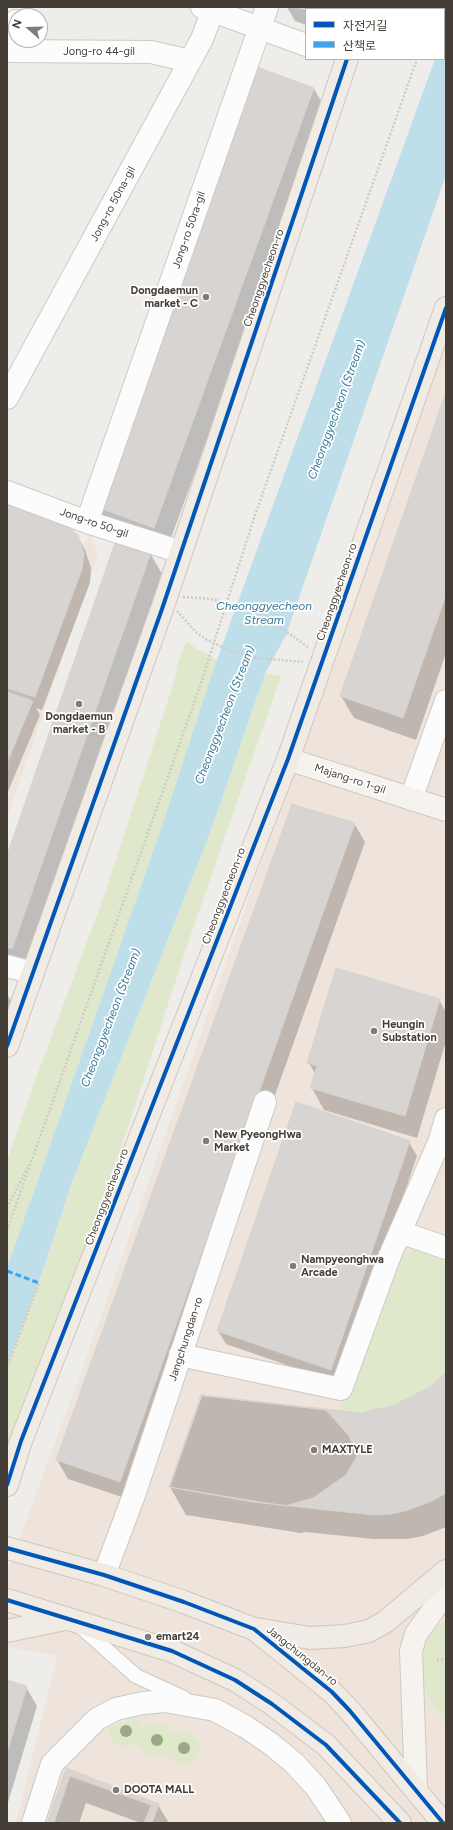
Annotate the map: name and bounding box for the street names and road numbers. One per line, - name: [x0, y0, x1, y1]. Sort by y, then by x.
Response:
- street label: Jong-ro 44-gil: [63, 45, 135, 59]
- street label: Jong-ro 50na-gil: [88, 164, 138, 244]
- street label: Jong-ro 50ra-gil: [170, 190, 208, 270]
- street label: Cheonggyecheon-ro: [241, 227, 287, 329]
- street label: Jong-ro 50-gil: [58, 505, 130, 541]
- street label: Cheonggyecheon-ro: [314, 541, 360, 643]
- street label: Majang-ro 1-gil: [313, 761, 387, 797]
- street label: Cheonggyecheon-ro: [199, 846, 249, 946]
- street label: Cheonggyecheon-ro: [82, 1147, 132, 1247]
- street label: Jangchungdan-ro: [166, 1295, 206, 1383]
- street label: Jangchungdan-ro: [264, 1623, 340, 1689]

